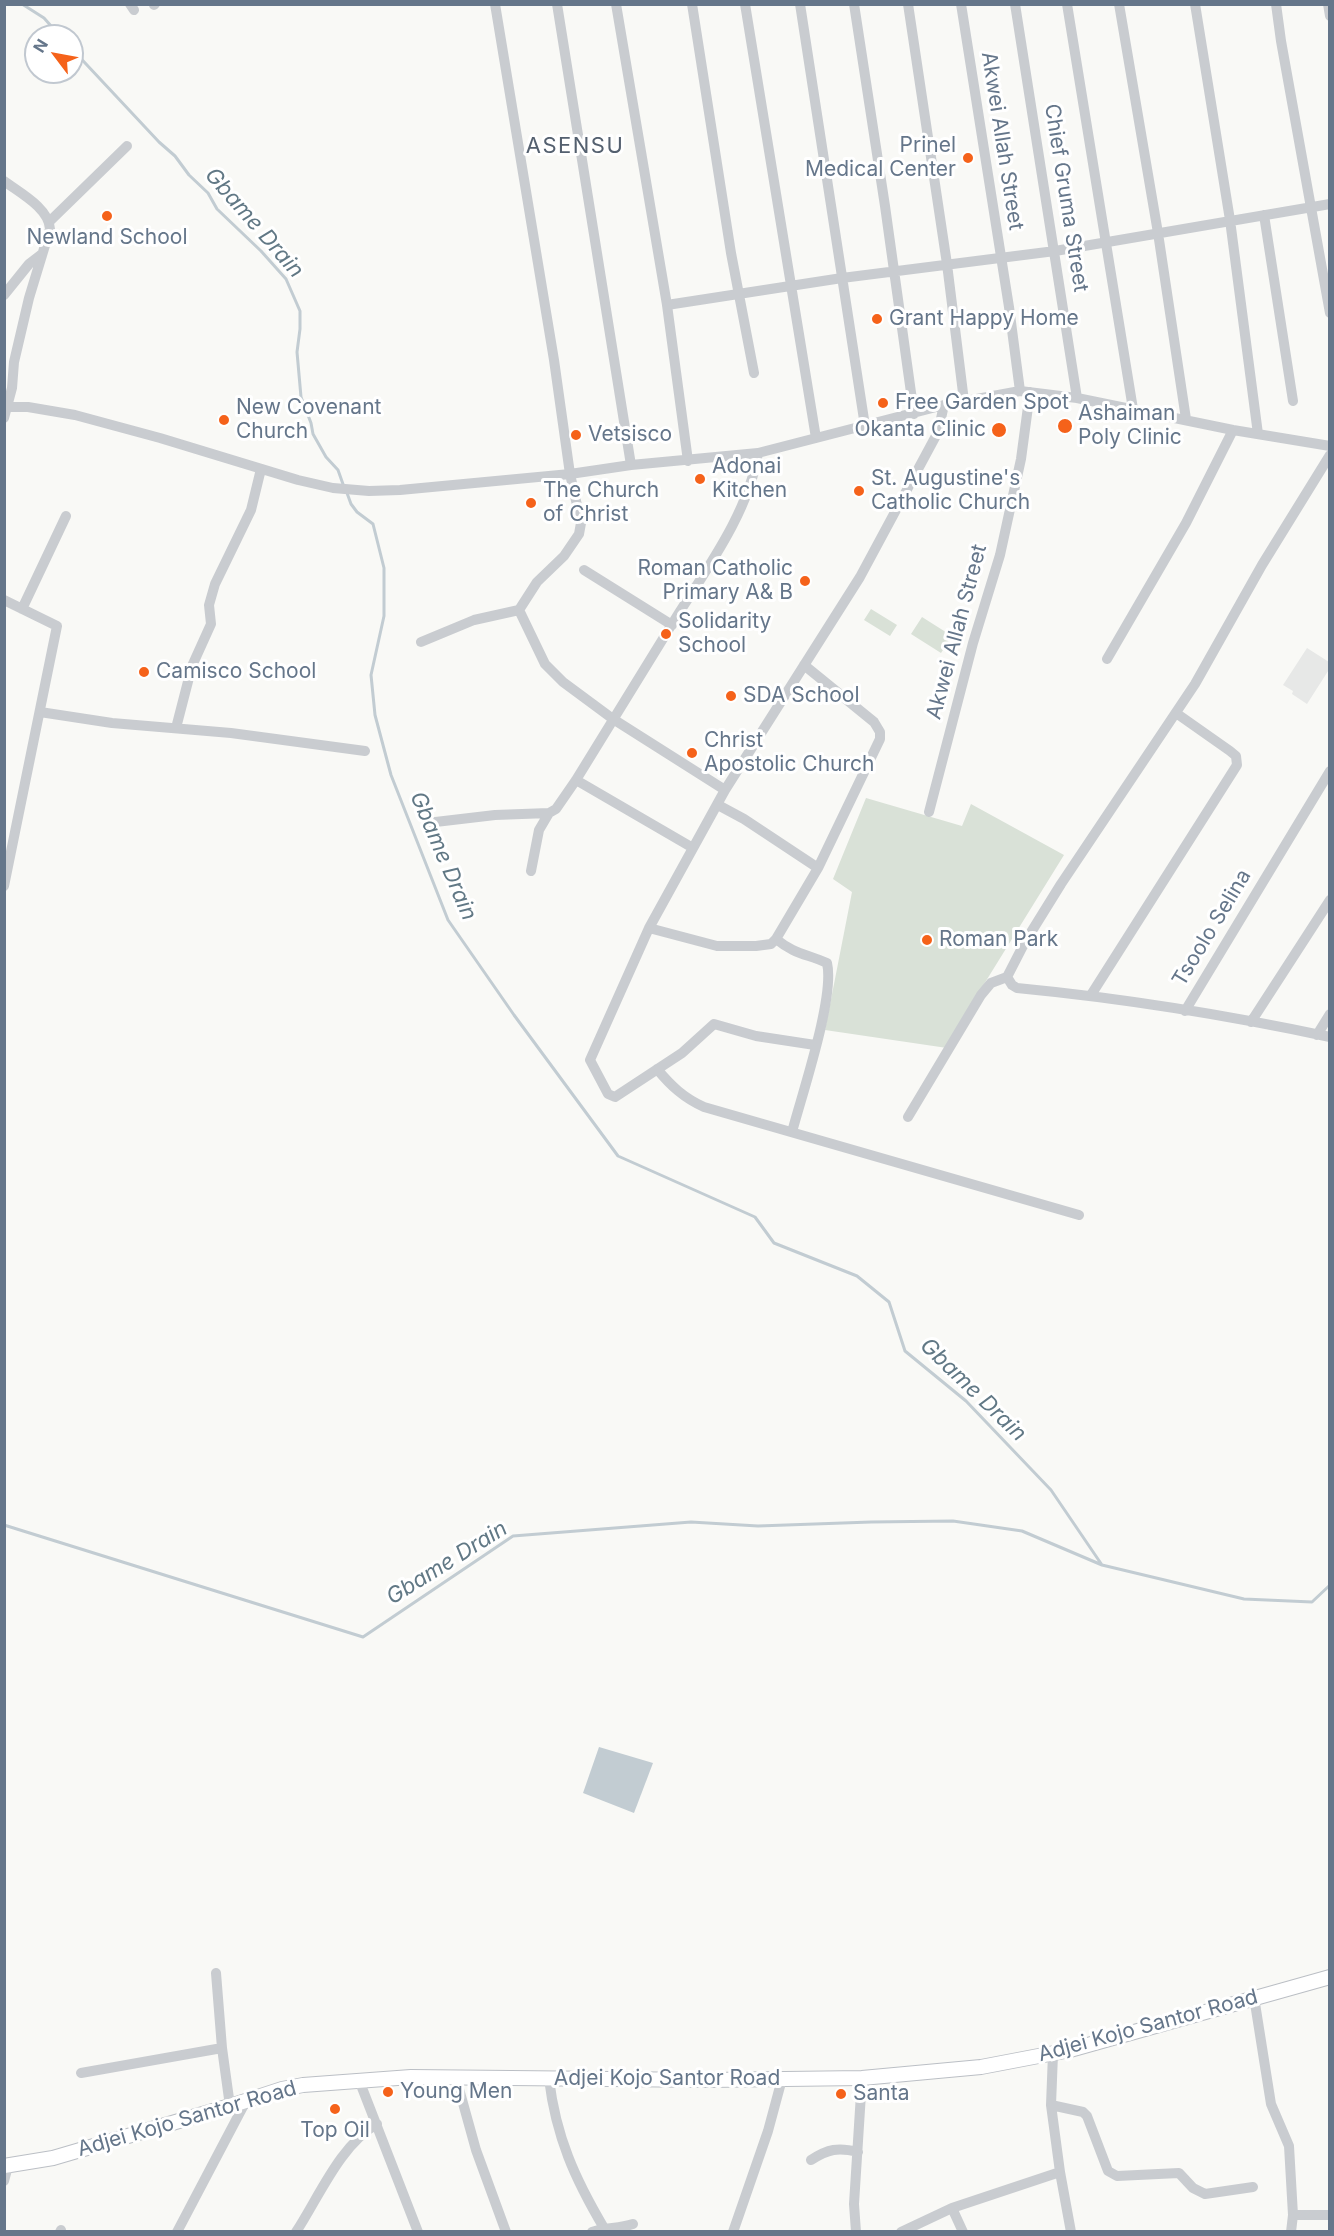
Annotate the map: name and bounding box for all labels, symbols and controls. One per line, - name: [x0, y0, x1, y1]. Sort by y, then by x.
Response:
- north arrow: [24, 24, 84, 84]
- text: N: [29, 35, 52, 56]
- street label: Akwei Allah Street: [975, 50, 1029, 232]
- street label: Chief Gruma Street: [1039, 102, 1093, 294]
- district label: ASENSU: [526, 133, 624, 159]
- place label: Prinel Medical Center: [805, 133, 956, 183]
- marker: Prinel Medical Center: [961, 151, 975, 165]
- water label: Gbame Drain: [199, 163, 309, 283]
- marker: Newland School: [100, 209, 114, 223]
- place label: Newland School: [26, 225, 188, 251]
- place label: Grant Happy Home: [889, 306, 1079, 332]
- marker: Grant Happy Home: [870, 312, 884, 326]
- place label: Free Garden Spot: [895, 390, 1069, 416]
- place label: New Covenant Church: [236, 395, 381, 445]
- marker: Free Garden Spot: [876, 396, 890, 410]
- place label: Ashaiman Poly Clinic: [1078, 401, 1182, 451]
- marker: New Covenant Church: [217, 413, 231, 427]
- place label: Okanta Clinic: [855, 417, 986, 443]
- marker: Ashaiman Poly Clinic: [1056, 417, 1074, 435]
- marker: Okanta Clinic: [990, 421, 1008, 439]
- place label: Vetsisco: [588, 422, 672, 448]
- marker: Vetsisco: [569, 428, 583, 442]
- place label: Adonai Kitchen: [712, 454, 787, 504]
- place label: St. Augustine's Catholic Church: [871, 466, 1030, 516]
- marker: Adonai Kitchen: [693, 472, 707, 486]
- place label: The Church of Christ: [543, 478, 659, 528]
- marker: St. Augustine's Catholic Church: [852, 484, 866, 498]
- marker: The Church of Christ: [524, 496, 538, 510]
- street label: Akwei Allah Street: [922, 542, 992, 722]
- place label: Roman Catholic Primary A& B: [638, 556, 793, 606]
- marker: Roman Catholic Primary A& B: [798, 574, 812, 588]
- place label: Solidarity School: [678, 609, 771, 659]
- marker: Solidarity School: [659, 627, 673, 641]
- place label: Camisco School: [156, 659, 316, 685]
- marker: Camisco School: [137, 665, 151, 679]
- place label: SDA School: [743, 683, 859, 709]
- marker: SDA School: [724, 689, 738, 703]
- place label: Christ Apostolic Church: [704, 728, 875, 778]
- marker: Christ Apostolic Church: [685, 746, 699, 760]
- water label: Gbame Drain: [404, 788, 482, 924]
- street label: Tsoolo Selina: [1167, 865, 1257, 991]
- place label: Roman Park: [939, 927, 1058, 953]
- marker: Roman Park: [920, 933, 934, 947]
- water label: Gbame Drain: [914, 1333, 1032, 1447]
- water label: Gbame Drain: [382, 1515, 512, 1611]
- street label: Adjei Kojo Santor Road: [1035, 1985, 1261, 2067]
- street label: Adjei Kojo Santor Road: [554, 2066, 780, 2092]
- street label: Adjei Kojo Santor Road: [75, 2076, 299, 2162]
- place label: Young Men: [400, 2079, 512, 2105]
- place label: Santa: [853, 2081, 909, 2107]
- marker: Young Men: [381, 2085, 395, 2099]
- marker: Santa: [834, 2087, 848, 2101]
- marker: Top Oil: [328, 2102, 342, 2116]
- place label: Top Oil: [300, 2118, 370, 2144]

